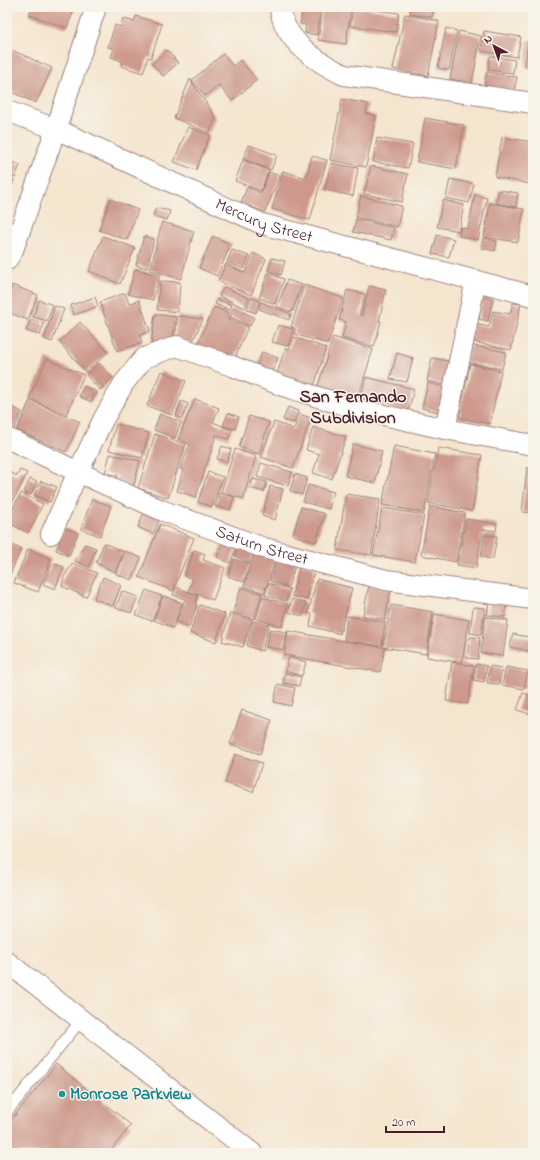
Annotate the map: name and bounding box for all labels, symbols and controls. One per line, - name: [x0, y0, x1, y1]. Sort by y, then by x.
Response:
- north arrow: [474, 26, 514, 66]
- text: N: [480, 31, 496, 48]
- street label: Mercury Street: [211, 192, 316, 250]
- district label: San Fernando Subdivision: [300, 385, 406, 432]
- street label: Saturn Street: [212, 519, 311, 572]
- place label: Monrose Parkview: [70, 1082, 191, 1107]
- marker: Monrose Parkview: [57, 1089, 67, 1099]
- scale bar: [386, 1108, 444, 1134]
- text: 20 m: [392, 1114, 415, 1132]

